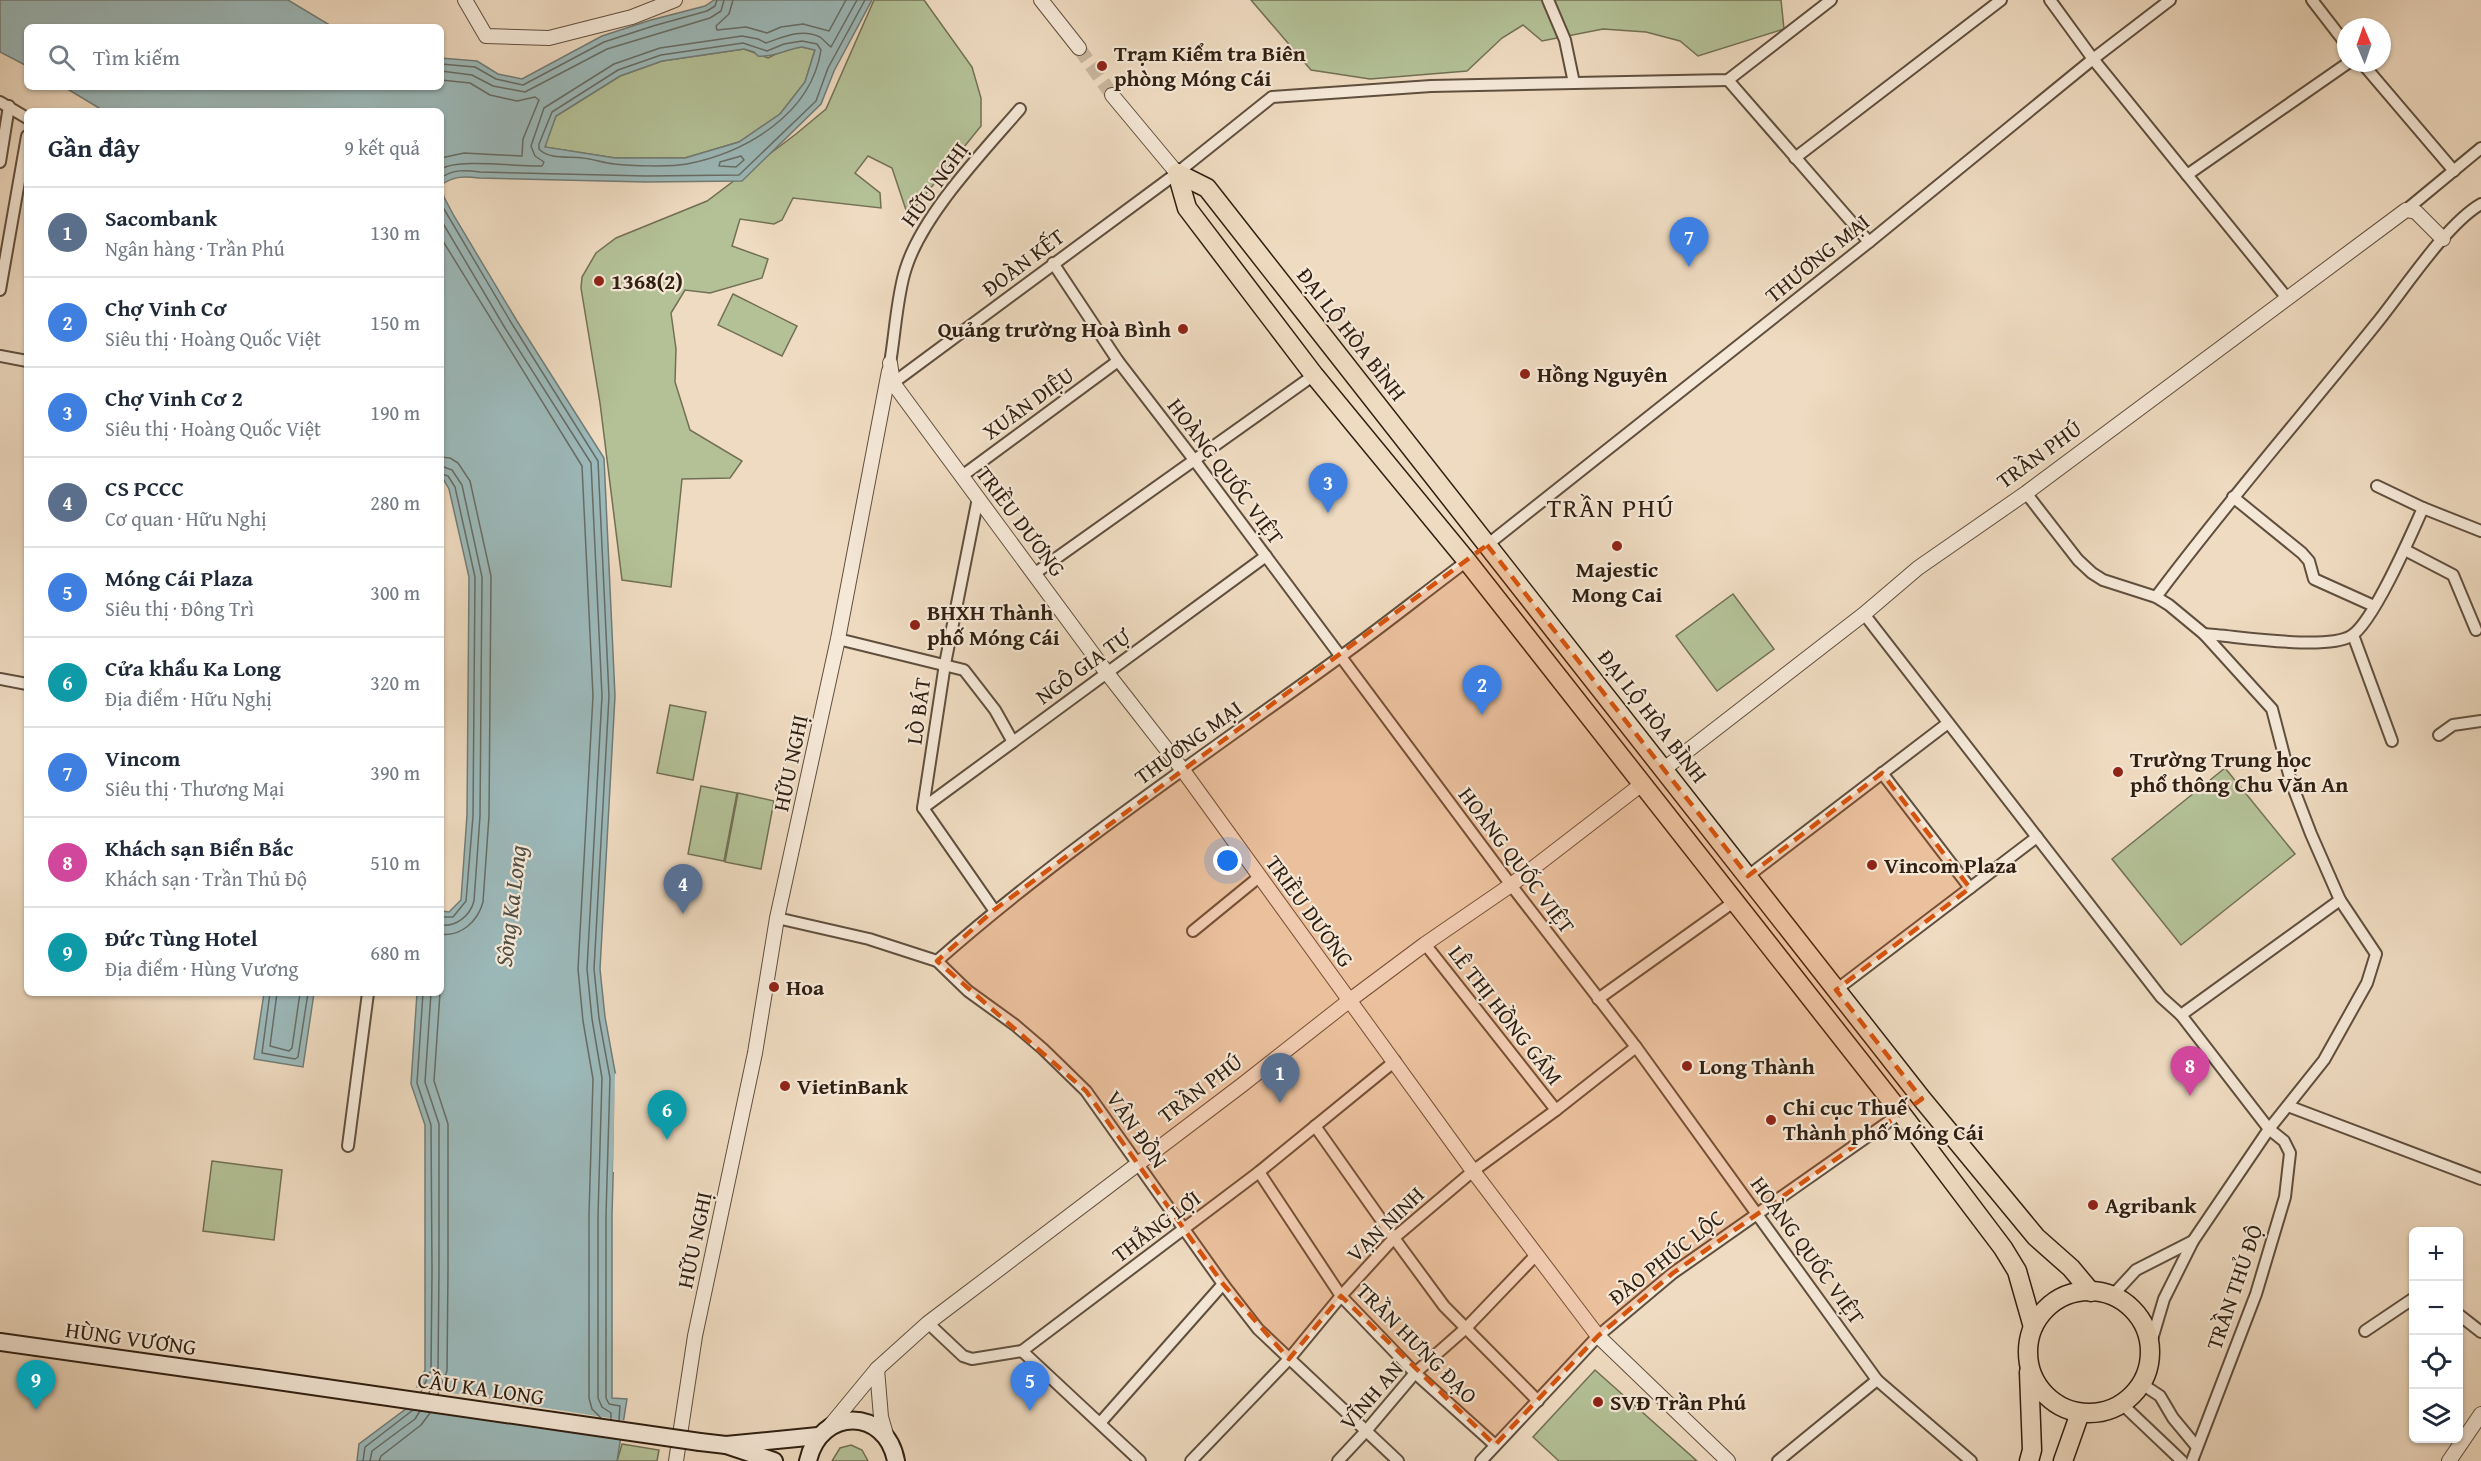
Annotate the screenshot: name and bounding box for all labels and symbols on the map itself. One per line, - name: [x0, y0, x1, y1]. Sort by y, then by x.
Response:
- north arrow: [2337, 18, 2391, 72]
- place label: Trạm Kiểm tra Biên phòng Móng Cái: [1114, 37, 1306, 94]
- marker: Trạm Kiểm tra Biên phòng Móng Cái: [1095, 59, 1109, 73]
- street label: HỮU NGHỊ: [892, 135, 976, 233]
- street label: THƯƠNG MẠI: [1758, 206, 1876, 310]
- pin: 7: [1670, 218, 1708, 267]
- street label: ĐOÀN KẾT: [975, 220, 1071, 304]
- street label: ĐẠI LỘ HÒA BÌNH: [1290, 260, 1414, 408]
- place label: 1368(2): [611, 265, 683, 297]
- marker: 1368(2): [592, 274, 606, 288]
- place label: Quảng trường Hoà Bình: [938, 313, 1171, 345]
- marker: Quảng trường Hoà Bình: [1176, 322, 1190, 336]
- place label: Hồng Nguyên: [1537, 358, 1667, 390]
- street label: XUÂN DIỆU: [976, 359, 1080, 447]
- marker: Hồng Nguyên: [1518, 367, 1532, 381]
- street label: HOÀNG QUỐC VIỆT: [1160, 391, 1292, 551]
- street label: TRẦN PHÚ: [1990, 412, 2088, 496]
- street label: TRIỀU DƯƠNG: [969, 459, 1073, 583]
- pin: 3: [1308, 464, 1348, 513]
- district label: TRẦN PHÚ: [1547, 488, 1675, 527]
- marker: Majestic Mong Cai: [1610, 539, 1624, 553]
- place label: Majestic Mong Cai: [1572, 553, 1662, 610]
- place label: BHXH Thành phố Móng Cái: [927, 596, 1060, 653]
- marker: BHXH Thành phố Móng Cái: [908, 618, 922, 632]
- street label: NGÔ GIA TỰ: [1029, 620, 1138, 712]
- street label: ĐẠI LỘ HÒA BÌNH: [1591, 642, 1715, 790]
- pin: 2: [1462, 666, 1502, 715]
- street label: LÒ BÁT: [897, 676, 939, 746]
- street label: THƯƠNG MẠI: [1128, 692, 1248, 792]
- street label: HỮU NGHỊ: [764, 712, 816, 814]
- place label: Trường Trung học phổ thông Chu Văn An: [2130, 743, 2348, 800]
- marker: Trường Trung học phổ thông Chu Văn An: [2111, 765, 2125, 779]
- street label: HOÀNG QUỐC VIỆT: [1451, 780, 1583, 940]
- water label: Sông Ka Long: [486, 843, 535, 969]
- your location: [1213, 846, 1242, 875]
- street label: TRIỀU DƯƠNG: [1258, 848, 1362, 974]
- place label: Vincom Plaza: [1884, 849, 2017, 881]
- marker: Vincom Plaza: [1865, 858, 1879, 872]
- pin: 4: [664, 864, 702, 914]
- street label: LÊ THỊ HỒNG GẤM: [1441, 938, 1571, 1092]
- place label: Hoa: [786, 971, 825, 1003]
- marker: Hoa: [767, 980, 781, 994]
- street label: TRẦN PHÚ: [1151, 1046, 1249, 1130]
- pin: 8: [2170, 1046, 2210, 1096]
- place label: Long Thành: [1699, 1050, 1815, 1082]
- pin: 1: [1260, 1054, 1300, 1103]
- marker: Long Thành: [1680, 1059, 1694, 1073]
- place label: VietinBank: [797, 1070, 908, 1102]
- marker: VietinBank: [778, 1079, 792, 1093]
- street label: VÂN ĐỒN: [1099, 1084, 1175, 1174]
- pin: 6: [648, 1090, 686, 1140]
- place label: Chi cục Thuế Thành phố Móng Cái: [1783, 1091, 1984, 1148]
- marker: Chi cục Thuế Thành phố Móng Cái: [1764, 1113, 1778, 1127]
- street label: HOÀNG QUỐC VIỆT: [1743, 1169, 1873, 1331]
- street label: VẠN NINH: [1339, 1179, 1431, 1269]
- street label: THẮNG LỢI: [1105, 1182, 1207, 1270]
- street label: HỮU NGHỊ: [668, 1189, 720, 1291]
- place label: Agribank: [2105, 1189, 2197, 1221]
- marker: Agribank: [2086, 1198, 2100, 1212]
- street label: ĐÀO PHÚC LỘC: [1602, 1202, 1731, 1312]
- street label: TRẦN THỦ ĐỘ: [2198, 1220, 2270, 1354]
- street label: TRẦN HƯNG ĐẠO: [1349, 1275, 1485, 1411]
- street label: HÙNG VƯƠNG: [63, 1313, 199, 1363]
- street label: VĨNH AN: [1332, 1353, 1410, 1437]
- pin: 9: [16, 1360, 56, 1410]
- pin: 5: [1010, 1362, 1050, 1411]
- street label: CẦU KA LONG: [416, 1363, 546, 1413]
- place label: SVĐ Trần Phú: [1610, 1386, 1746, 1418]
- marker: SVĐ Trần Phú: [1591, 1395, 1605, 1409]

